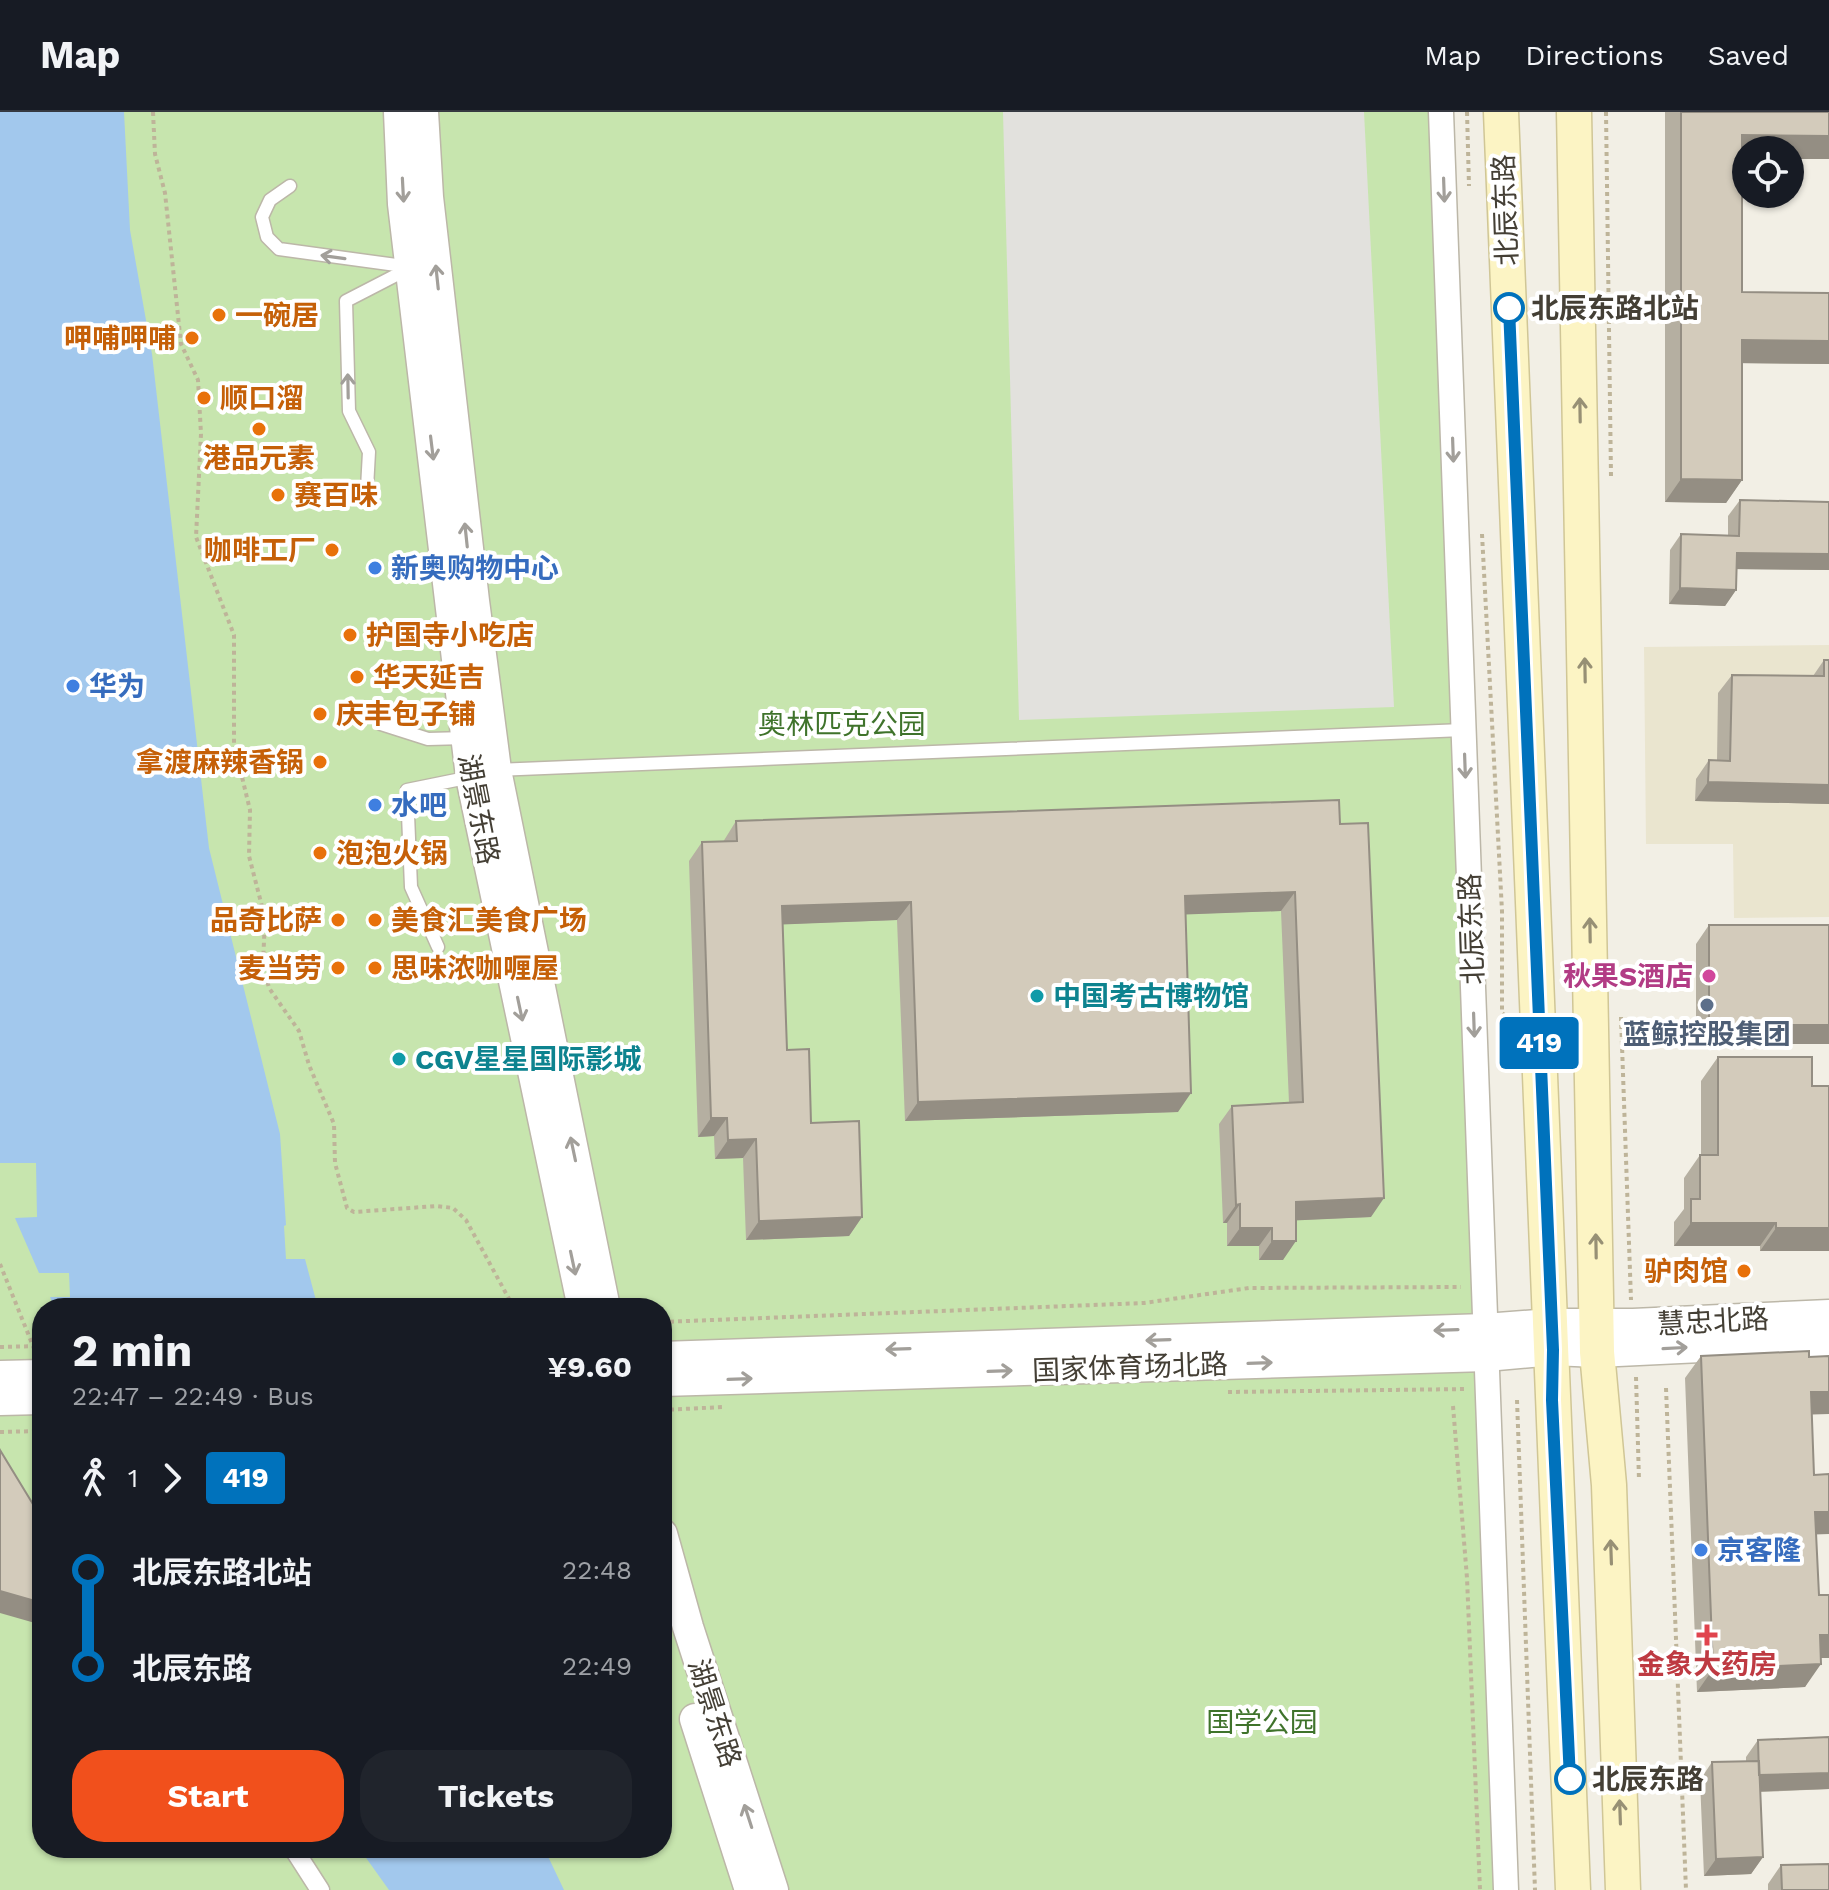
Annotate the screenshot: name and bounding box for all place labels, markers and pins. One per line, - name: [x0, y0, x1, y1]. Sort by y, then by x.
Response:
- place label: 北辰东路北站: [1531, 292, 1699, 325]
- marker: 北辰东路北站: [1494, 293, 1524, 323]
- place label: 一碗居: [235, 299, 319, 332]
- marker: 一碗居: [210, 306, 228, 324]
- place label: 呷哺呷哺: [64, 322, 176, 355]
- marker: 呷哺呷哺: [183, 329, 201, 347]
- place label: 顺口溜: [220, 382, 304, 415]
- marker: 顺口溜: [195, 389, 213, 407]
- marker: 港品元素: [250, 420, 268, 438]
- place label: 港品元素: [203, 442, 315, 475]
- place label: 赛百味: [294, 479, 378, 512]
- marker: 赛百味: [269, 486, 287, 504]
- place label: 咖啡工厂: [204, 534, 316, 567]
- marker: 咖啡工厂: [323, 541, 341, 559]
- place label: 新奥购物中心: [391, 552, 559, 585]
- marker: 新奥购物中心: [366, 559, 384, 577]
- place label: 护国寺小吃店: [366, 619, 534, 652]
- marker: 护国寺小吃店: [341, 626, 359, 644]
- place label: 华天延吉: [373, 661, 485, 694]
- marker: 华天延吉: [348, 668, 366, 686]
- place label: 华为: [89, 670, 145, 703]
- marker: 华为: [64, 677, 82, 695]
- place label: 庆丰包子铺: [336, 698, 476, 731]
- marker: 庆丰包子铺: [311, 705, 329, 723]
- place label: 拿渡麻辣香锅: [136, 746, 304, 779]
- marker: 拿渡麻辣香锅: [311, 753, 329, 771]
- place label: 水吧: [391, 789, 447, 822]
- marker: 水吧: [366, 796, 384, 814]
- place label: 泡泡火锅: [336, 837, 448, 870]
- marker: 泡泡火锅: [311, 844, 329, 862]
- place label: 品奇比萨: [210, 904, 322, 937]
- place label: 美食汇美食广场: [391, 904, 587, 937]
- marker: 品奇比萨: [329, 911, 347, 929]
- marker: 美食汇美食广场: [366, 911, 384, 929]
- place label: 麦当劳: [238, 952, 322, 985]
- place label: 思味浓咖喱屋: [391, 952, 559, 985]
- marker: 麦当劳: [329, 959, 347, 977]
- marker: 思味浓咖喱屋: [366, 959, 384, 977]
- place label: 秋果S酒店: [1563, 960, 1693, 993]
- marker: 秋果S酒店: [1700, 967, 1718, 985]
- place label: 中国考古博物馆: [1053, 980, 1249, 1013]
- marker: 中国考古博物馆: [1028, 987, 1046, 1005]
- marker: 蓝鲸控股集团: [1698, 996, 1716, 1014]
- place label: 蓝鲸控股集团: [1623, 1018, 1791, 1051]
- place label: CGV星星国际影城: [415, 1043, 641, 1076]
- marker: CGV星星国际影城: [390, 1050, 408, 1068]
- place label: 驴肉馆: [1644, 1255, 1728, 1288]
- marker: 驴肉馆: [1735, 1262, 1753, 1280]
- place label: 京客隆: [1717, 1534, 1801, 1567]
- marker: 京客隆: [1692, 1541, 1710, 1559]
- marker: 金象大药房: [1698, 1626, 1716, 1644]
- place label: 金象大药房: [1637, 1648, 1777, 1681]
- place label: 北辰东路: [1592, 1763, 1704, 1796]
- marker: 北辰东路: [1555, 1764, 1585, 1794]

